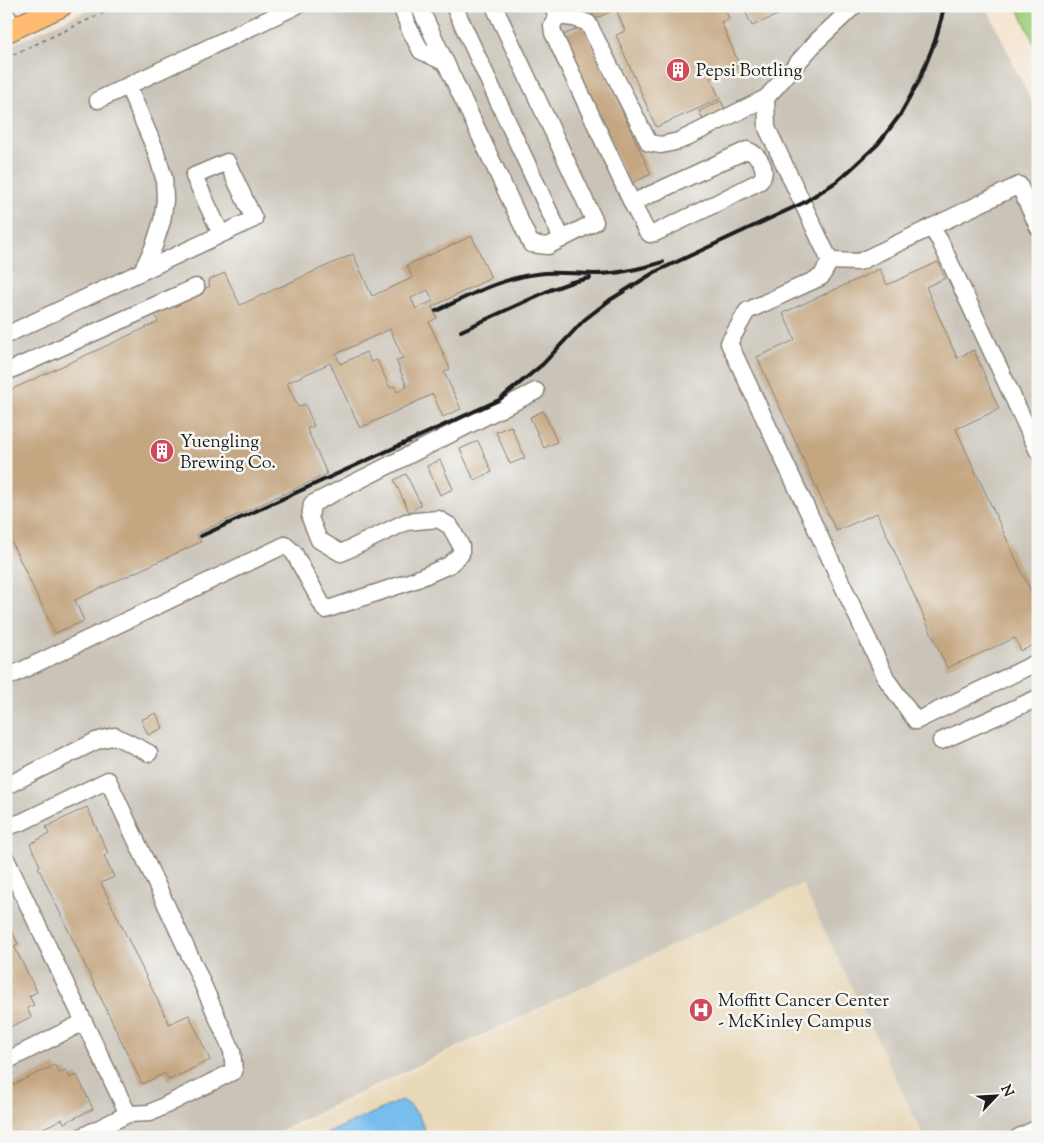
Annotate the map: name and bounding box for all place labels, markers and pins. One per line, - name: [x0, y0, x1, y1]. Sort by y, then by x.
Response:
- building icon: Pepsi Bottling: [665, 57, 691, 83]
- place label: Pepsi Bottling: [696, 59, 803, 85]
- place label: Yuengling Brewing Co.: [180, 430, 276, 477]
- building icon: Yuengling Brewing Co.: [149, 438, 175, 464]
- place label: Moffitt Cancer Center - McKinley Campus: [718, 989, 889, 1036]
- hospital icon: Moffitt Cancer Center - McKinley Campus: [688, 997, 714, 1023]

